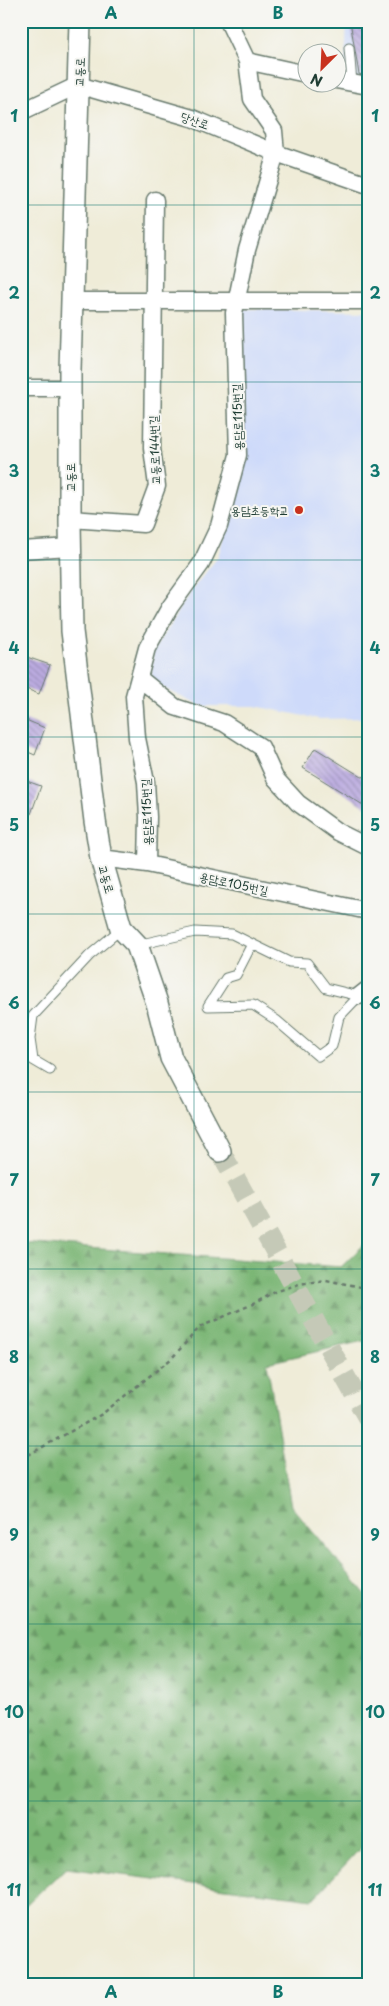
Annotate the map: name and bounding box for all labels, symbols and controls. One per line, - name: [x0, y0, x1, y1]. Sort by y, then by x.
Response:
- text: A: [105, 0, 118, 24]
- text: B: [273, 0, 284, 24]
- north arrow: [296, 42, 346, 92]
- street label: 교동로: [69, 57, 89, 87]
- text: N: [307, 68, 326, 92]
- text: 1: [10, 103, 18, 127]
- text: 1: [371, 103, 379, 127]
- street label: 당산로: [178, 107, 212, 133]
- text: 2: [8, 280, 20, 304]
- text: 2: [369, 280, 381, 304]
- street label: 용담로115번길: [227, 383, 247, 451]
- street label: 교동로144번길: [144, 415, 164, 485]
- text: 3: [9, 458, 19, 482]
- text: 3: [370, 458, 380, 482]
- street label: 교동로: [61, 463, 79, 491]
- place label: 용담초등학교: [231, 501, 289, 519]
- marker: 용담초등학교: [293, 504, 305, 516]
- text: 4: [9, 635, 20, 659]
- text: 4: [370, 635, 381, 659]
- street label: 용담로115번길: [136, 778, 156, 846]
- text: 5: [9, 812, 19, 836]
- text: 5: [370, 812, 380, 836]
- street label: 교동로: [94, 863, 120, 895]
- street label: 용담로105번길: [198, 867, 270, 899]
- text: 6: [8, 990, 20, 1014]
- text: 6: [369, 990, 381, 1014]
- text: 7: [9, 1167, 19, 1191]
- text: 7: [370, 1167, 380, 1191]
- text: 8: [9, 1344, 19, 1368]
- text: 8: [370, 1344, 380, 1368]
- text: 9: [9, 1522, 19, 1546]
- text: 9: [370, 1522, 380, 1546]
- text: 10: [4, 1699, 24, 1723]
- text: 10: [365, 1699, 385, 1723]
- text: 11: [7, 1877, 21, 1901]
- text: 11: [368, 1877, 382, 1901]
- text: A: [105, 1979, 118, 2003]
- text: B: [273, 1979, 284, 2003]

